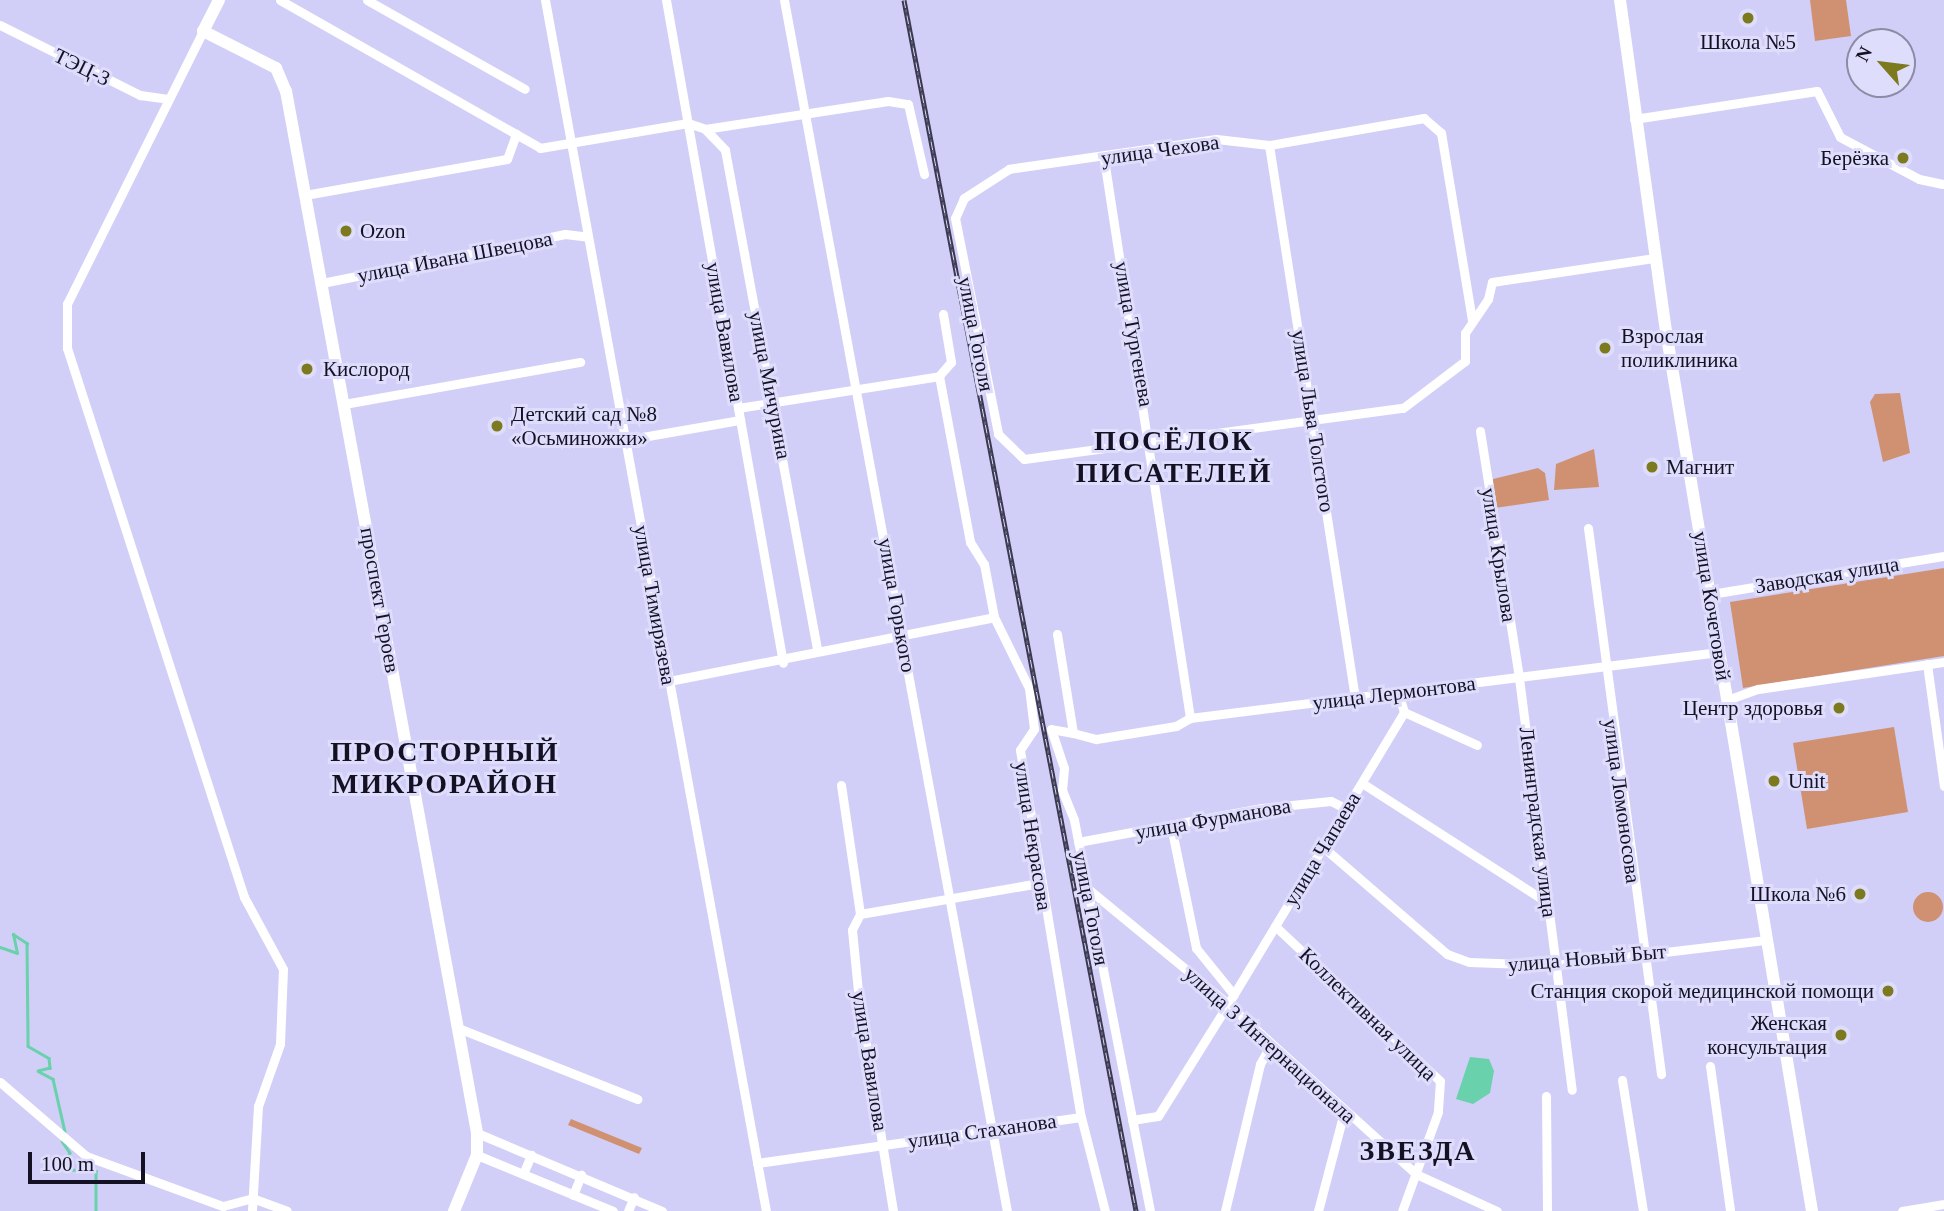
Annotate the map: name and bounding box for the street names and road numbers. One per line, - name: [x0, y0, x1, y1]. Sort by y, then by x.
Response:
- street label: ТЭЦ-3: [50, 43, 114, 91]
- street label: улица Чехова: [1099, 129, 1221, 171]
- street label: улица Ивана Швецова: [355, 226, 555, 288]
- street label: улица Тургенева: [1109, 259, 1159, 409]
- street label: улица Вавилова: [700, 260, 750, 404]
- street label: улица Гоголя: [953, 274, 999, 394]
- street label: улица Мичурина: [743, 309, 797, 461]
- street label: улица Льва Толстого: [1286, 328, 1340, 514]
- street label: улица Крылова: [1476, 486, 1522, 624]
- street label: улица Тимирязева: [629, 523, 681, 687]
- street label: проспект Героев: [355, 525, 405, 675]
- street label: улица Кочетовой: [1688, 530, 1736, 682]
- street label: улица Горького: [873, 536, 921, 674]
- street label: Заводская улица: [1753, 551, 1901, 599]
- street label: улица Лермонтова: [1311, 670, 1477, 716]
- street label: улица Ломоносова: [1598, 717, 1646, 885]
- street label: Ленинградская улица: [1514, 725, 1562, 919]
- street label: улица Некрасова: [1009, 760, 1057, 912]
- street label: улица Чапаева: [1278, 787, 1366, 911]
- street label: улица Фурманова: [1133, 793, 1293, 845]
- street label: улица Гоголя: [1068, 848, 1114, 968]
- street label: улица Новый Быт: [1507, 939, 1667, 977]
- street label: Коллективная улица: [1294, 942, 1442, 1086]
- street label: улица 3 Интернационала: [1179, 961, 1361, 1129]
- street label: улица Вавилова: [846, 989, 894, 1133]
- street label: улица Стаханова: [906, 1108, 1058, 1154]

